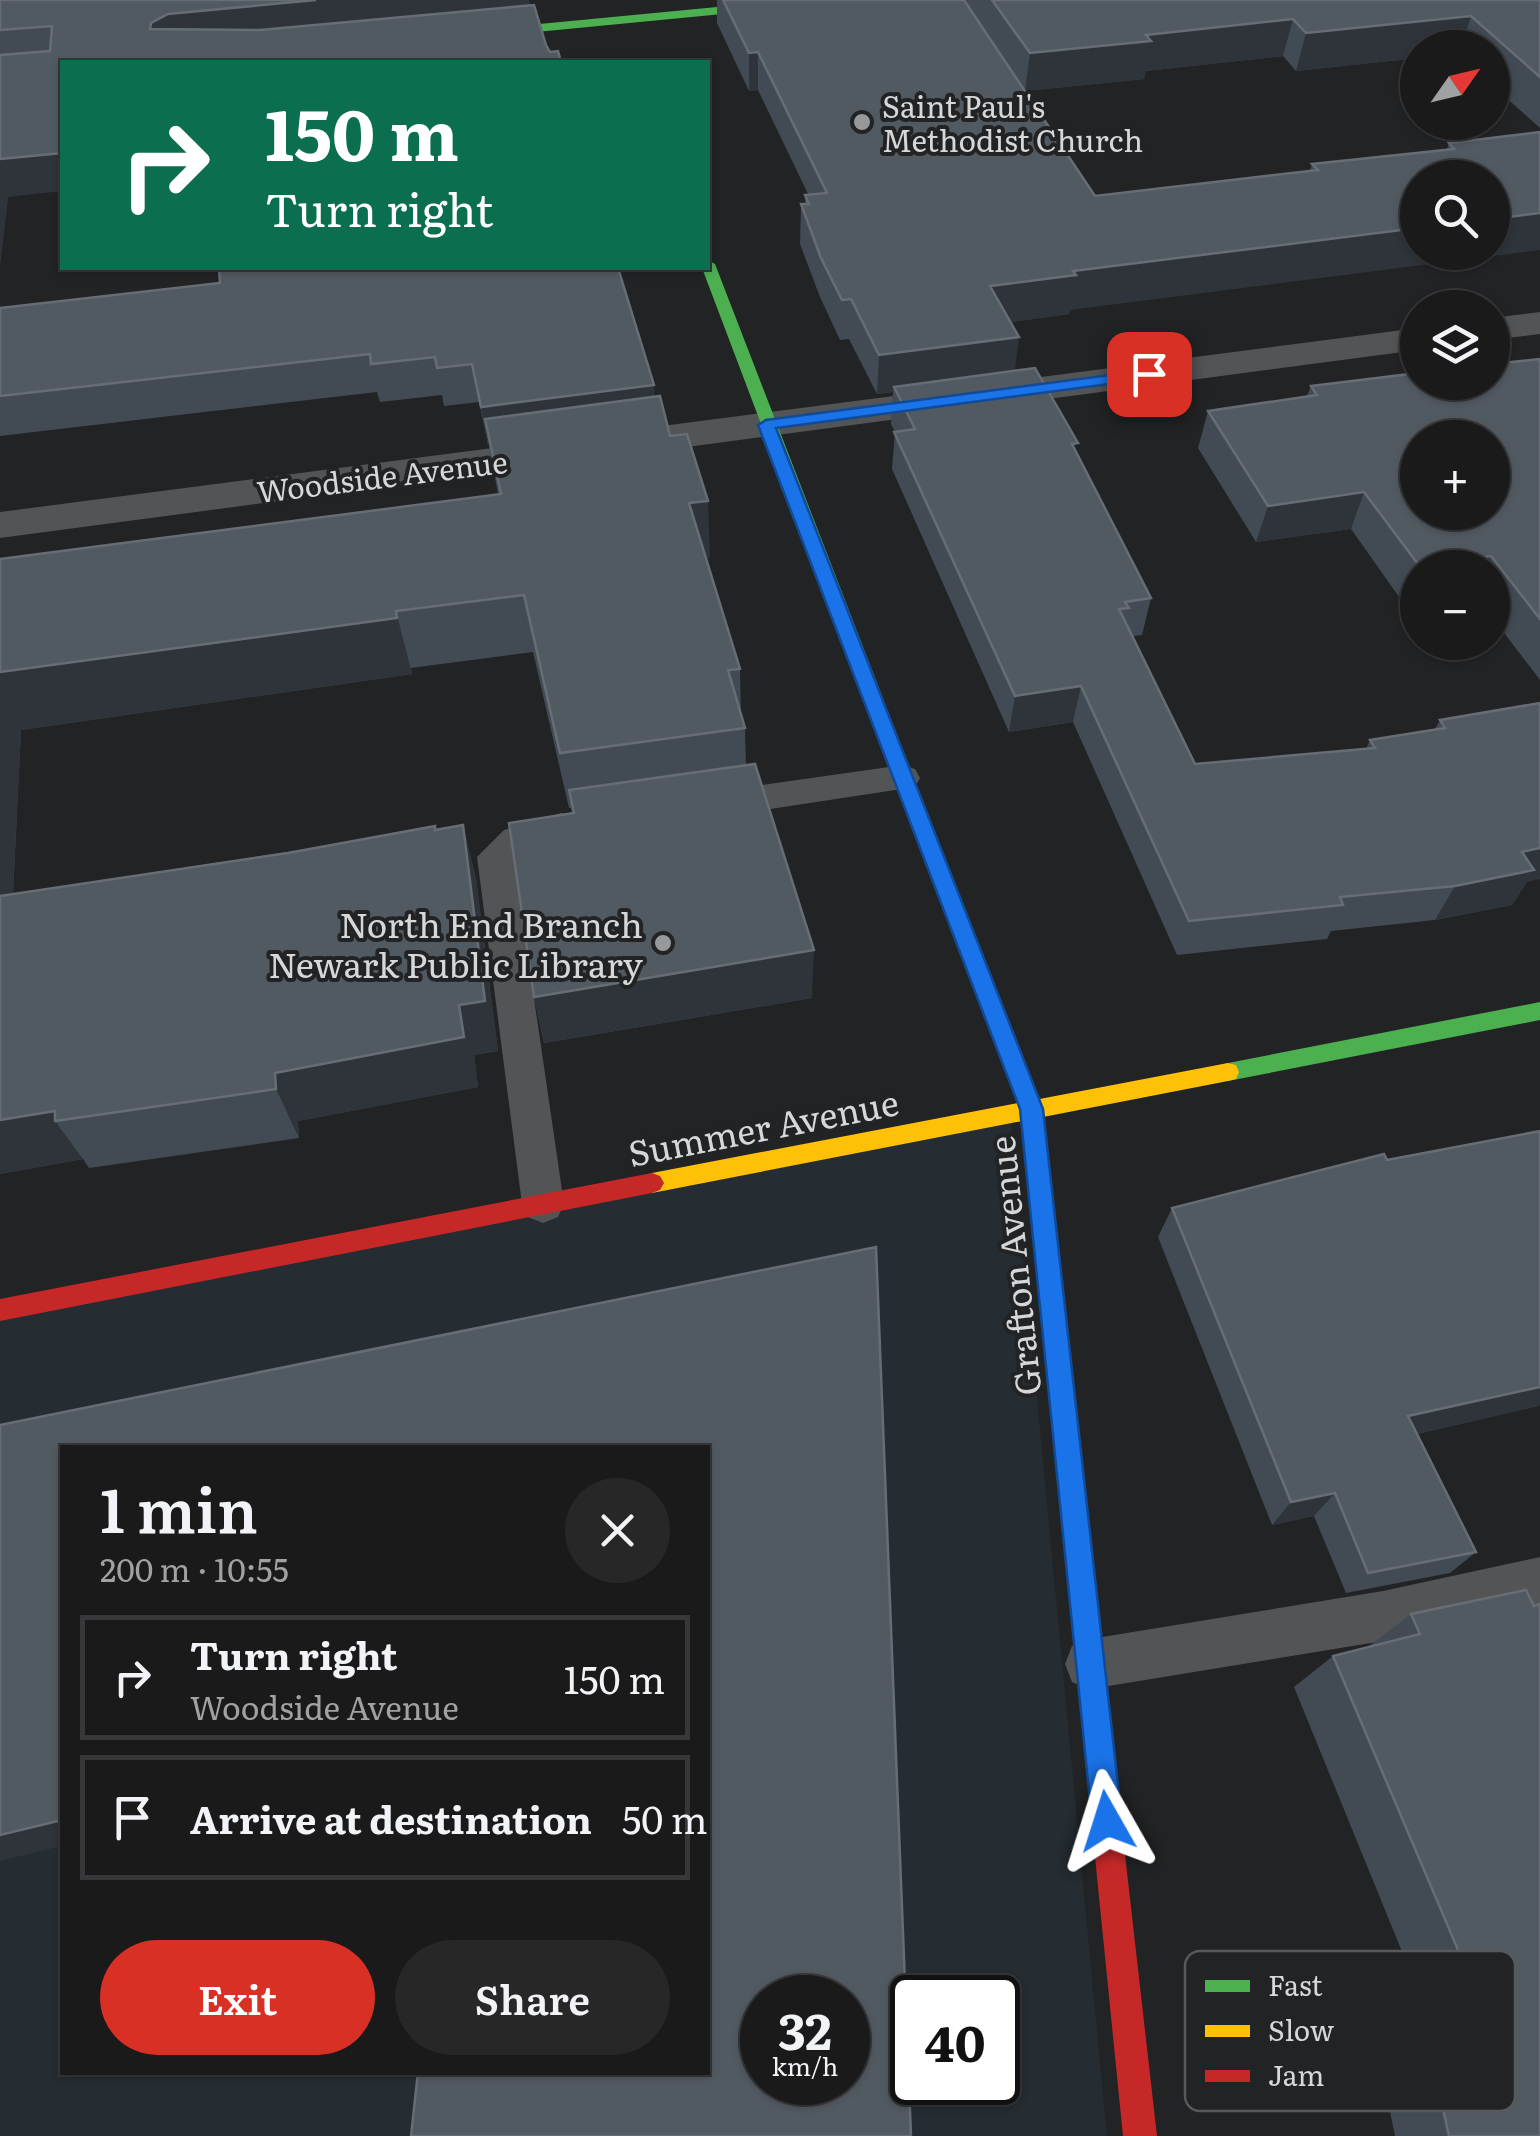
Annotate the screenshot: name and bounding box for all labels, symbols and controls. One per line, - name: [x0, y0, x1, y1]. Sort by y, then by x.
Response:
- north arrow: [1400, 30, 1510, 140]
- map controls: [1400, 30, 1510, 660]
- text: 150 m: [265, 79, 459, 183]
- place label: Saint Paul's Methodist Church: [882, 83, 1143, 161]
- icon: right: [100, 100, 230, 230]
- marker: Saint Paul's Methodist Church: [851, 111, 873, 133]
- button: search: [1400, 160, 1510, 270]
- text: Turn right: [265, 174, 493, 241]
- button: layers: [1400, 290, 1510, 400]
- pin: [1107, 332, 1192, 417]
- icon: arrive: [1122, 347, 1177, 402]
- button: +: [1400, 420, 1510, 530]
- street label: Woodside Avenue: [254, 438, 510, 512]
- button: −: [1400, 550, 1510, 660]
- place label: North End Branch Newark Public Library: [268, 897, 644, 989]
- marker: North End Branch Newark Public Library: [652, 932, 674, 954]
- street label: Summer Avenue: [623, 1074, 903, 1178]
- street label: Grafton Avenue: [974, 1134, 1052, 1398]
- text: 1 min: [100, 1462, 258, 1551]
- button: close: [565, 1478, 670, 1583]
- text: 200 m · 10:55: [100, 1544, 289, 1592]
- text: Turn right: [190, 1625, 397, 1682]
- text: 150 m: [564, 1649, 665, 1706]
- icon: right: [105, 1650, 160, 1705]
- text: Woodside Avenue: [190, 1682, 459, 1730]
- position arrow: [1055, 1769, 1159, 1873]
- text: Arrive at destination: [190, 1789, 592, 1846]
- text: 50 m: [622, 1789, 708, 1846]
- icon: arrive: [105, 1790, 160, 1845]
- button: Exit: [100, 1940, 375, 2055]
- button: Share: [395, 1940, 670, 2055]
- legend: [1185, 1951, 1515, 2111]
- text: Fast: [1268, 1963, 1323, 2005]
- speed limit sign: 40: [890, 1975, 1020, 2105]
- text: 32: [778, 1991, 832, 2065]
- text: Slow: [1268, 2008, 1334, 2050]
- text: km/h: [772, 2047, 838, 2084]
- text: Jam: [1268, 2053, 1324, 2095]

